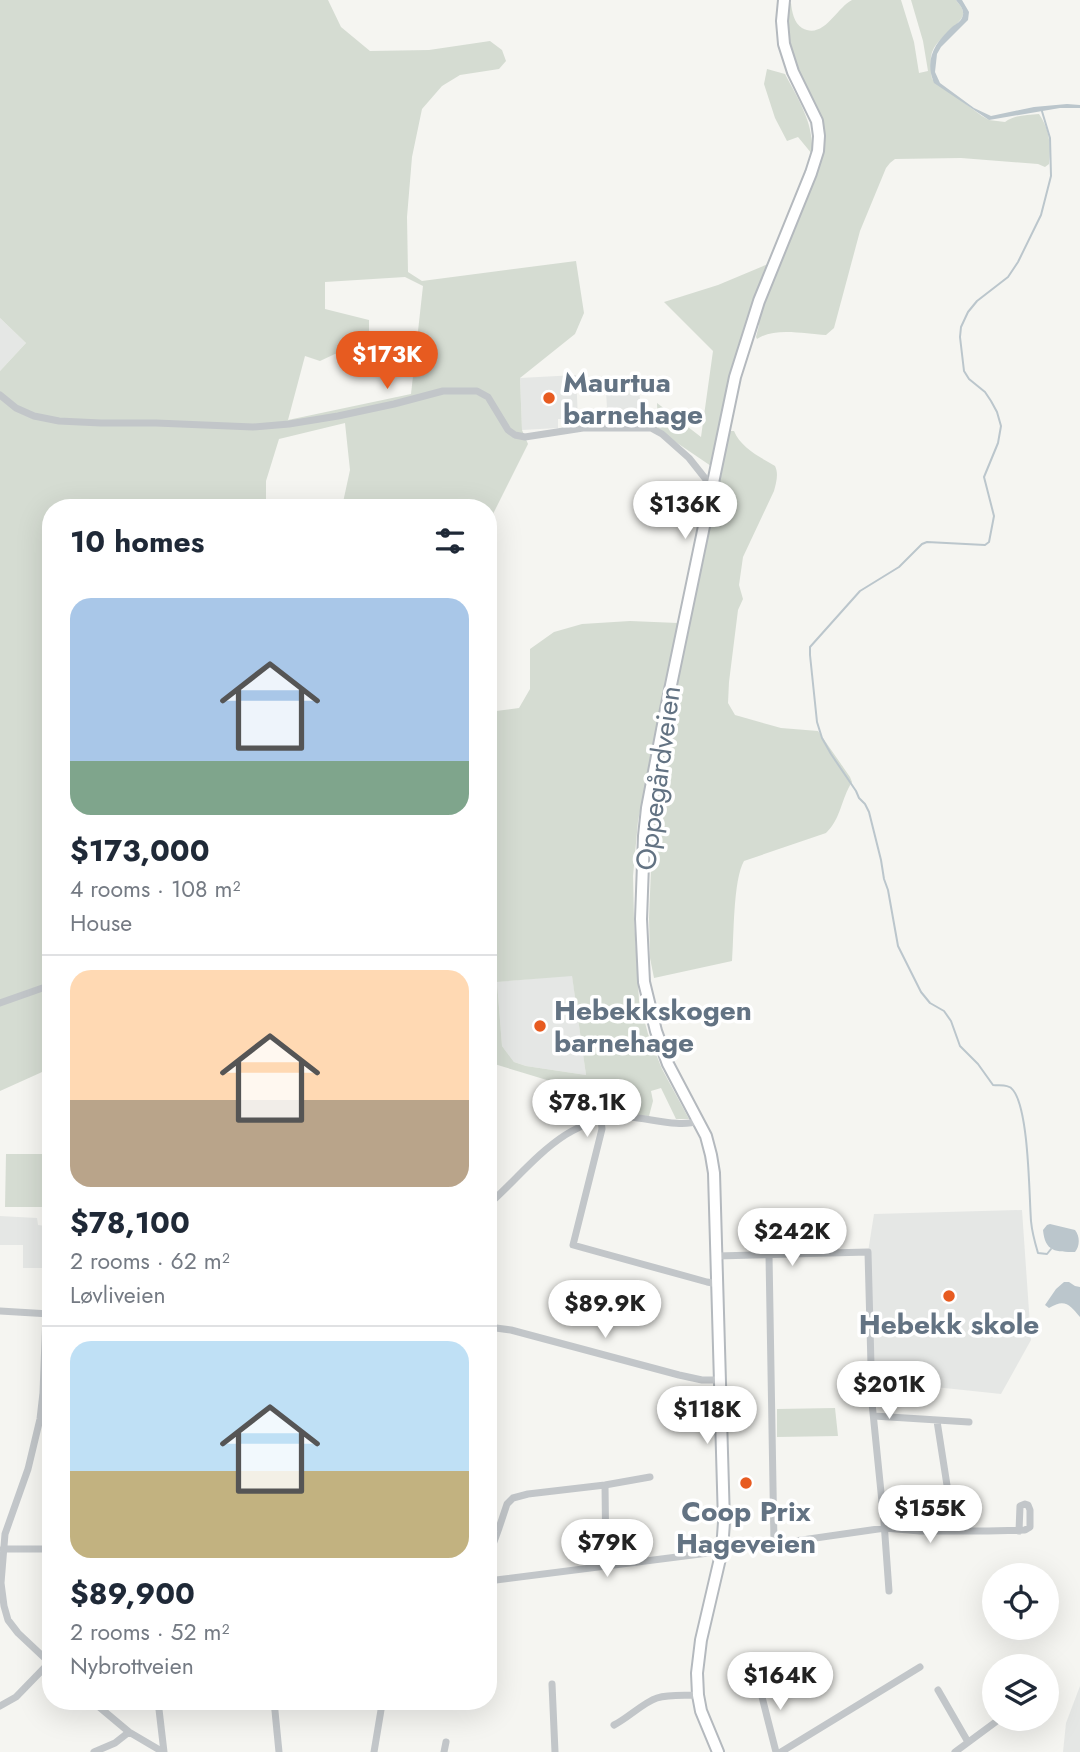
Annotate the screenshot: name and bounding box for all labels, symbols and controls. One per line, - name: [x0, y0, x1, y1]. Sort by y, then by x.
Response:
- pin: $173K: [338, 332, 436, 391]
- text: $173K: [352, 337, 422, 371]
- place label: Maurtua barnehage: [563, 362, 703, 435]
- marker: Maurtua barnehage: [541, 390, 557, 406]
- pin: $136K: [636, 482, 734, 541]
- text: $136K: [649, 487, 721, 521]
- text: 10 homes: [70, 520, 204, 563]
- icon: filters: [431, 522, 469, 560]
- icon: home: [207, 643, 333, 769]
- street label: Oppegårdveien: [625, 683, 691, 873]
- text: $173,000: [70, 829, 210, 872]
- text: 4 rooms · 108 m²: [70, 872, 240, 906]
- text: House: [70, 906, 132, 940]
- place label: Hebekkskogen barnehage: [554, 990, 752, 1063]
- icon: home: [207, 1015, 333, 1141]
- marker: Hebekkskogen barnehage: [532, 1018, 548, 1034]
- pin: $78.1K: [530, 1080, 644, 1139]
- text: $78.1K: [548, 1085, 626, 1119]
- text: $78,100: [70, 1201, 190, 1244]
- pin: $242K: [743, 1208, 841, 1268]
- text: $242K: [754, 1214, 830, 1248]
- text: 2 rooms · 62 m²: [70, 1244, 230, 1278]
- text: Løvliveien: [70, 1278, 165, 1312]
- pin: $89.9K: [548, 1280, 662, 1340]
- text: $89.9K: [564, 1286, 646, 1320]
- marker: Hebekk skole: [941, 1288, 957, 1304]
- place label: Hebekk skole: [859, 1304, 1039, 1345]
- pin: $201K: [840, 1362, 938, 1421]
- text: $201K: [853, 1367, 925, 1401]
- icon: home: [207, 1386, 333, 1512]
- pin: $118K: [658, 1386, 756, 1446]
- text: $118K: [673, 1392, 741, 1426]
- marker: Coop Prix Hageveien: [738, 1475, 754, 1491]
- pin: $155K: [881, 1486, 979, 1545]
- place label: Coop Prix Hageveien: [676, 1491, 816, 1564]
- text: $155K: [894, 1491, 966, 1525]
- pin: $79K: [566, 1520, 648, 1579]
- text: $79K: [577, 1525, 637, 1559]
- map controls: [982, 1563, 1059, 1731]
- button: locate: [982, 1563, 1059, 1640]
- text: $89,900: [70, 1572, 195, 1615]
- text: 2 rooms · 52 m²: [70, 1615, 229, 1649]
- text: Nybrottveien: [70, 1649, 194, 1683]
- pin: $164K: [731, 1652, 829, 1712]
- button: layers: [982, 1654, 1059, 1731]
- text: $164K: [743, 1658, 817, 1692]

